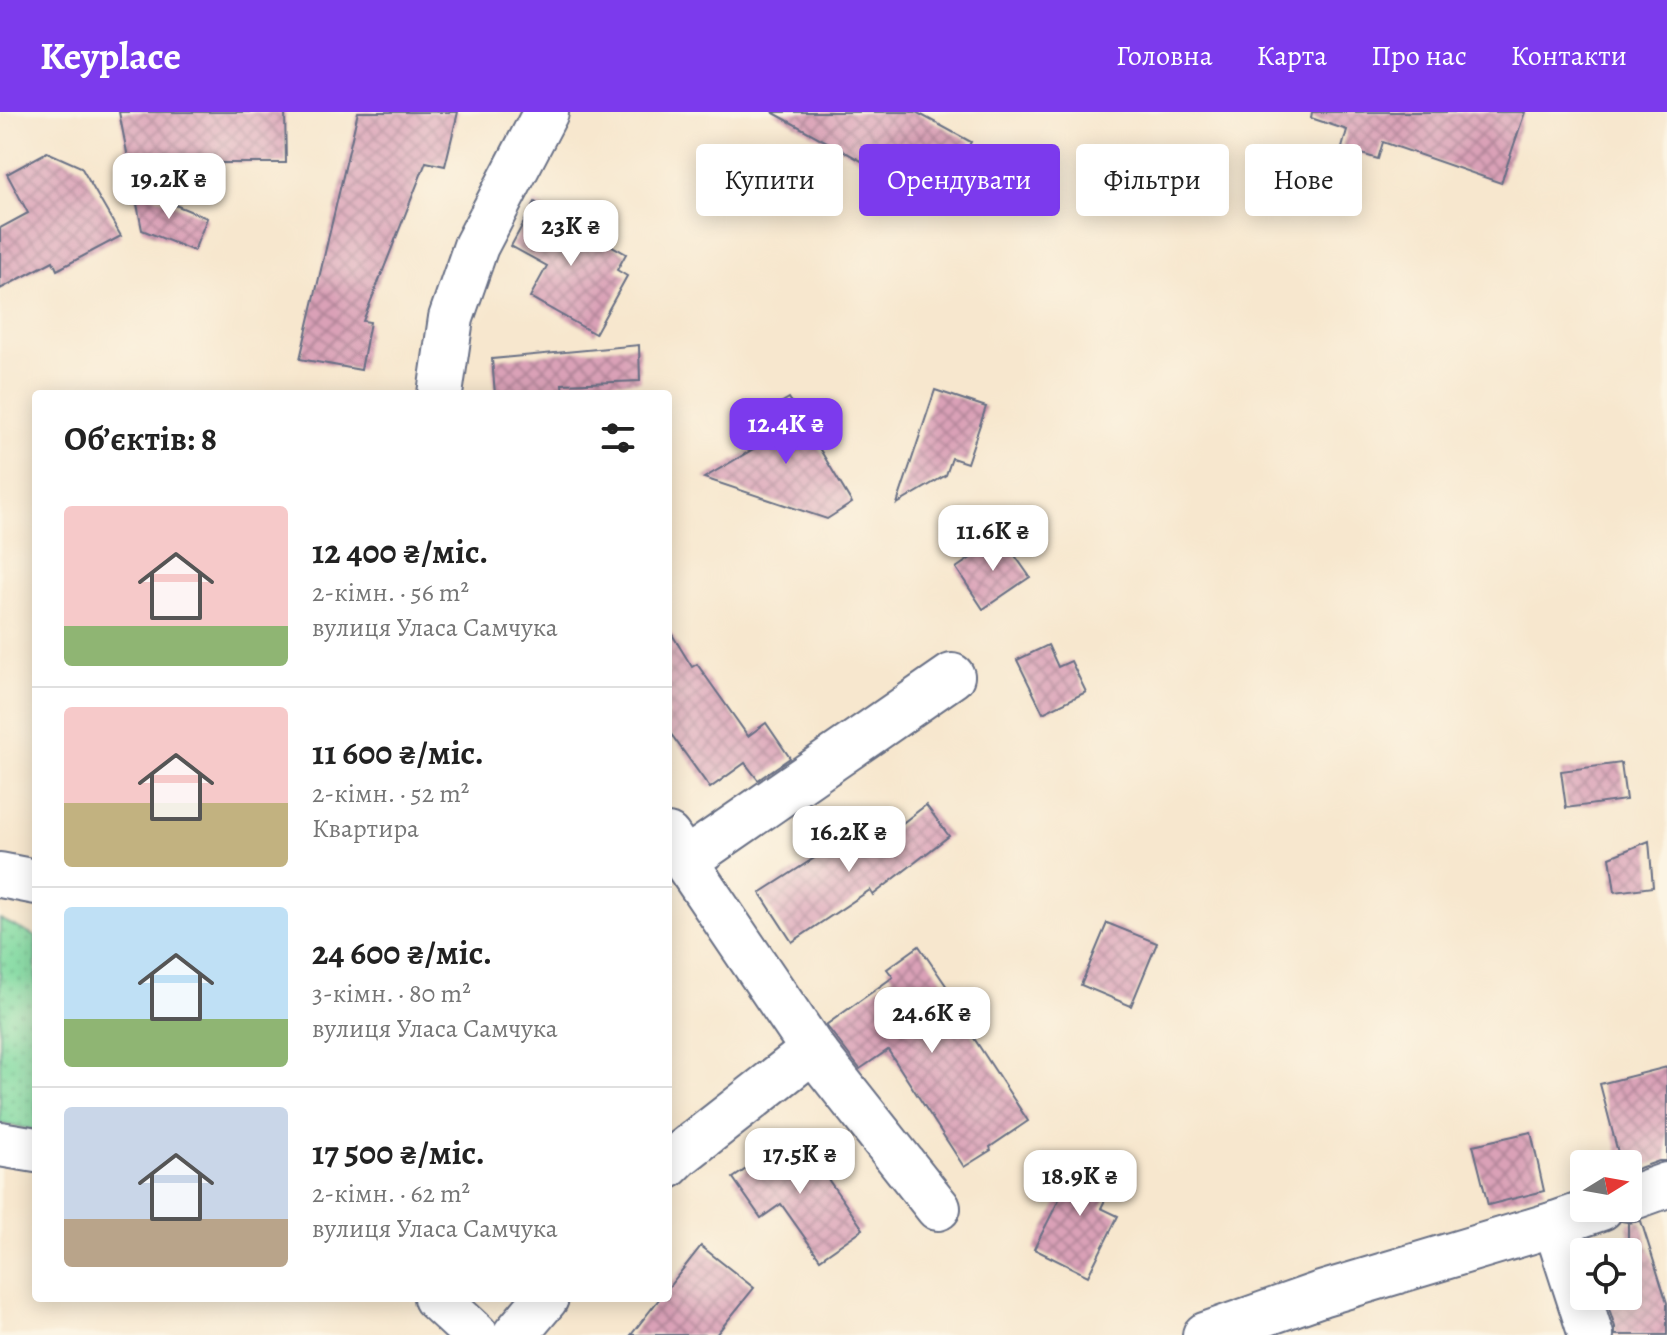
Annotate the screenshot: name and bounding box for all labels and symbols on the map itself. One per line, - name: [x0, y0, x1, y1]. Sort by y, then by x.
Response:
- pin: 19.2K ₴: [95, 153, 243, 221]
- pin: 23K ₴: [515, 200, 627, 268]
- pin: 12.4K ₴: [712, 398, 860, 466]
- pin: 11.6K ₴: [919, 505, 1067, 573]
- pin: 16.2K ₴: [775, 806, 923, 874]
- pin: 24.6K ₴: [858, 987, 1006, 1055]
- pin: 17.5K ₴: [726, 1128, 874, 1196]
- pin: 18.9K ₴: [1006, 1150, 1154, 1218]
- north arrow: [1570, 1150, 1642, 1222]

